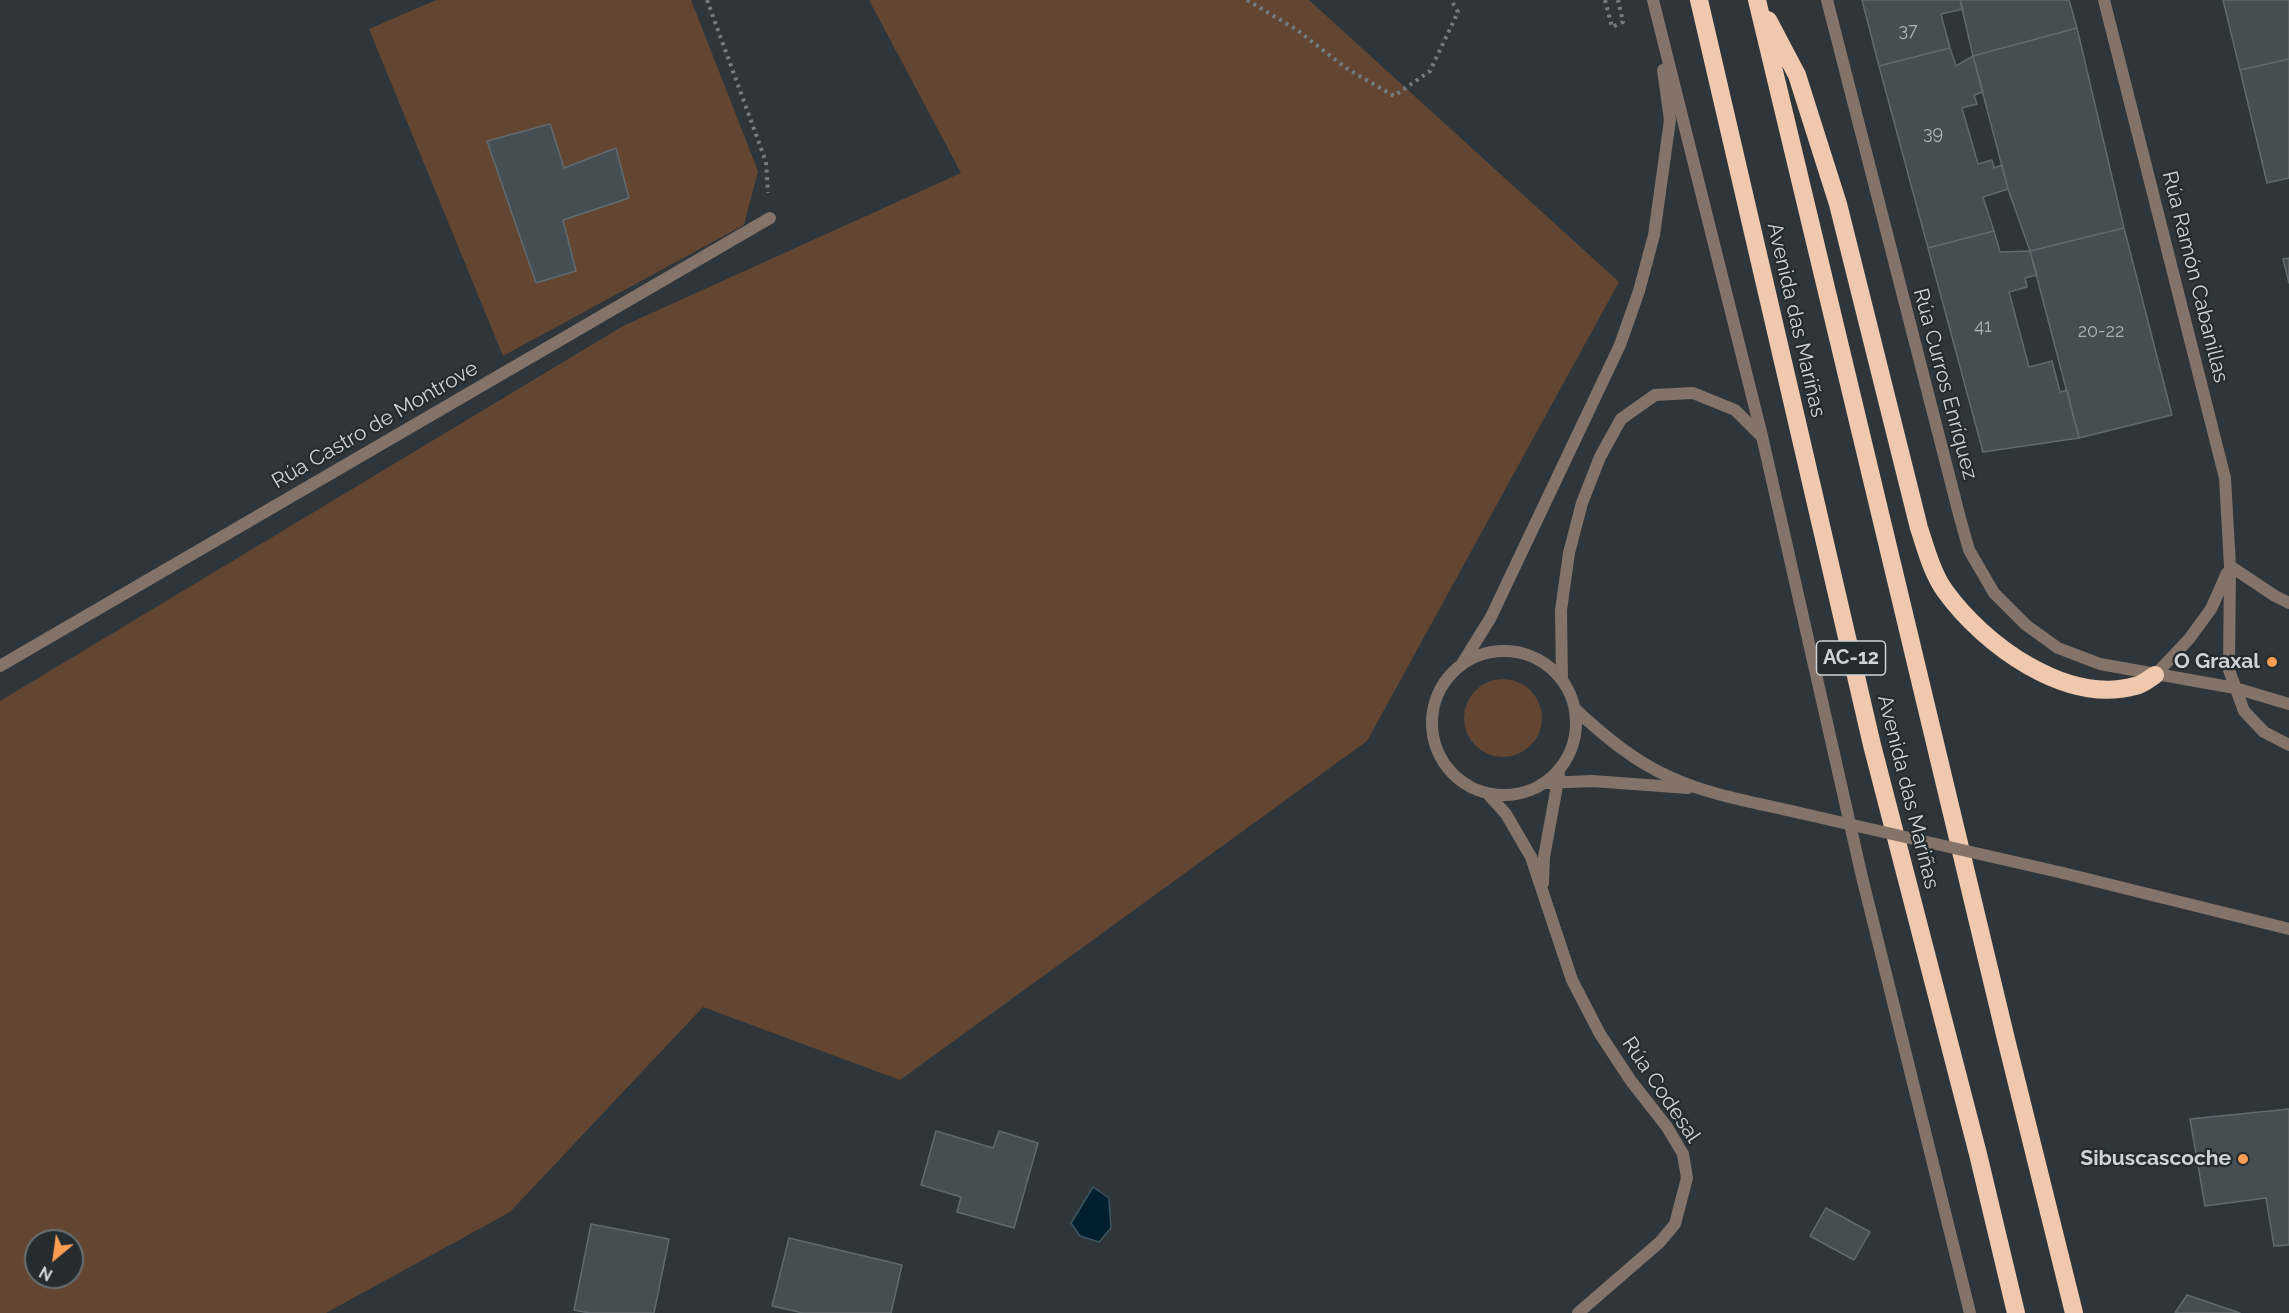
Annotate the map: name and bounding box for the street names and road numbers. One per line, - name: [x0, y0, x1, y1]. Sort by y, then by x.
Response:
- street label: Rúa Ramón Cabanillas: [2156, 169, 2234, 385]
- street label: Avenida das Mariñas: [1761, 220, 1831, 420]
- street label: Rúa Curros Enríquez: [1907, 286, 1983, 482]
- street label: Rúa Castro de Montrove: [268, 356, 482, 494]
- road number: AC-12: [1816, 641, 1886, 675]
- street label: Avenida das Mariñas: [1872, 692, 1944, 892]
- street label: Rúa Codesal: [1616, 1032, 1706, 1148]

